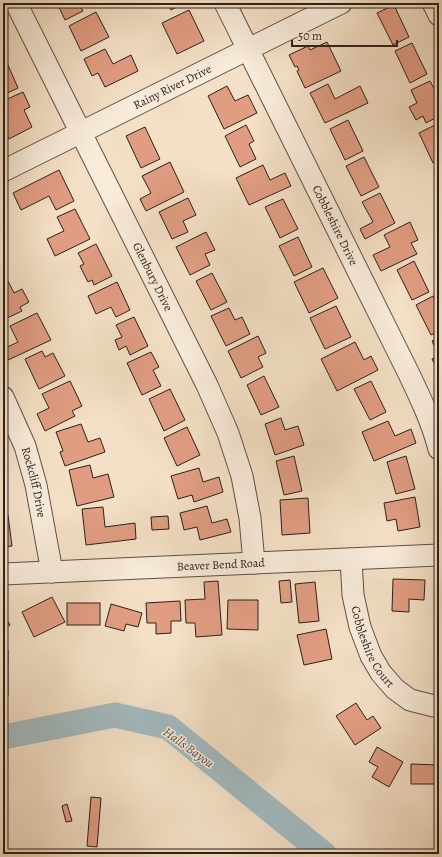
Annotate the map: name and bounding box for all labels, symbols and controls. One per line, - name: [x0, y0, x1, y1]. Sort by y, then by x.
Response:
- scale bar: [292, 22, 397, 48]
- text: 50 m: [298, 28, 322, 44]
- street label: Rainy River Drive: [130, 61, 214, 113]
- street label: Cobbleshire Drive: [309, 182, 362, 268]
- street label: Glenbury Drive: [129, 240, 177, 314]
- street label: Rockcliff Drive: [18, 445, 50, 519]
- street label: Beaver Bend Road: [176, 555, 266, 574]
- street label: Cobbleshire Court: [348, 604, 398, 691]
- water label: Halls Bayou: [160, 723, 217, 772]

